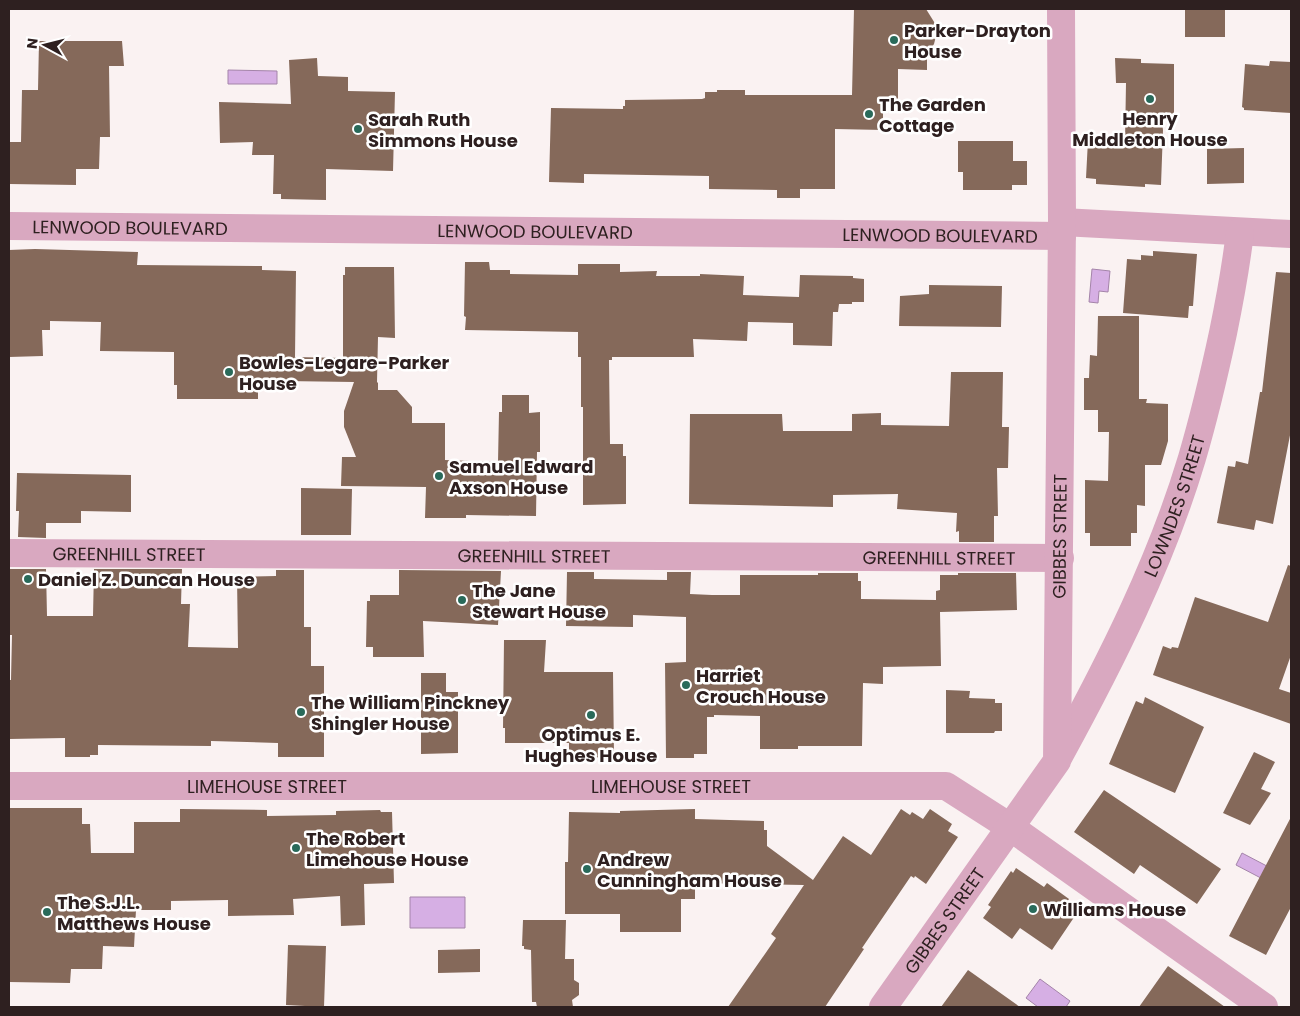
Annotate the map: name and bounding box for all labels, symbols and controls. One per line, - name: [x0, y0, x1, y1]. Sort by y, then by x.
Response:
- place label: Parker-Drayton House: [904, 18, 1051, 64]
- north arrow: [20, 20, 70, 70]
- marker: Parker-Drayton House: [888, 34, 900, 46]
- text: N: [22, 37, 43, 50]
- place label: The Garden Cottage: [879, 92, 986, 138]
- marker: Henry Middleton House: [1144, 93, 1156, 105]
- place label: Henry Middleton House: [1072, 106, 1228, 152]
- place label: Sarah Ruth Simmons House: [368, 107, 518, 153]
- marker: The Garden Cottage: [863, 108, 875, 120]
- marker: Sarah Ruth Simmons House: [352, 123, 364, 135]
- street label: LENWOOD BOULEVARD: [32, 214, 228, 241]
- street label: LENWOOD BOULEVARD: [437, 218, 633, 244]
- street label: LENWOOD BOULEVARD: [842, 221, 1038, 248]
- place label: Bowles-Legare-Parker House: [239, 350, 450, 396]
- marker: Bowles-Legare-Parker House: [223, 366, 235, 378]
- street label: LOWNDES STREET: [1137, 432, 1211, 581]
- place label: Samuel Edward Axson House: [449, 454, 593, 500]
- marker: Samuel Edward Axson House: [433, 470, 445, 482]
- street label: GIBBES STREET: [1046, 474, 1072, 599]
- street label: GREENHILL STREET: [53, 541, 206, 566]
- street label: GREENHILL STREET: [457, 543, 611, 568]
- street label: GREENHILL STREET: [862, 545, 1016, 570]
- place label: Daniel Z. Duncan House: [38, 567, 255, 592]
- marker: Daniel Z. Duncan House: [22, 573, 34, 585]
- place label: The Jane Stewart House: [472, 578, 606, 624]
- marker: The Jane Stewart House: [456, 594, 468, 606]
- place label: Harriet Crouch House: [696, 663, 826, 709]
- marker: Harriet Crouch House: [680, 679, 692, 691]
- place label: The William Pinckney Shingler House: [311, 690, 510, 736]
- marker: The William Pinckney Shingler House: [295, 706, 307, 718]
- marker: Optimus E. Hughes House: [585, 709, 597, 721]
- place label: Optimus E. Hughes House: [525, 722, 657, 768]
- street label: LIMEHOUSE STREET: [187, 774, 347, 799]
- street label: LIMEHOUSE STREET: [591, 774, 751, 799]
- place label: The Robert Limehouse House: [306, 826, 469, 872]
- marker: The Robert Limehouse House: [290, 842, 302, 854]
- place label: Andrew Cunningham House: [597, 847, 782, 893]
- street label: GIBBES STREET: [898, 862, 991, 979]
- marker: Andrew Cunningham House: [581, 863, 593, 875]
- place label: The S.J.L. Matthews House: [57, 890, 211, 936]
- place label: Williams House: [1043, 897, 1186, 922]
- marker: Williams House: [1027, 903, 1039, 915]
- marker: The S.J.L. Matthews House: [41, 906, 53, 918]

